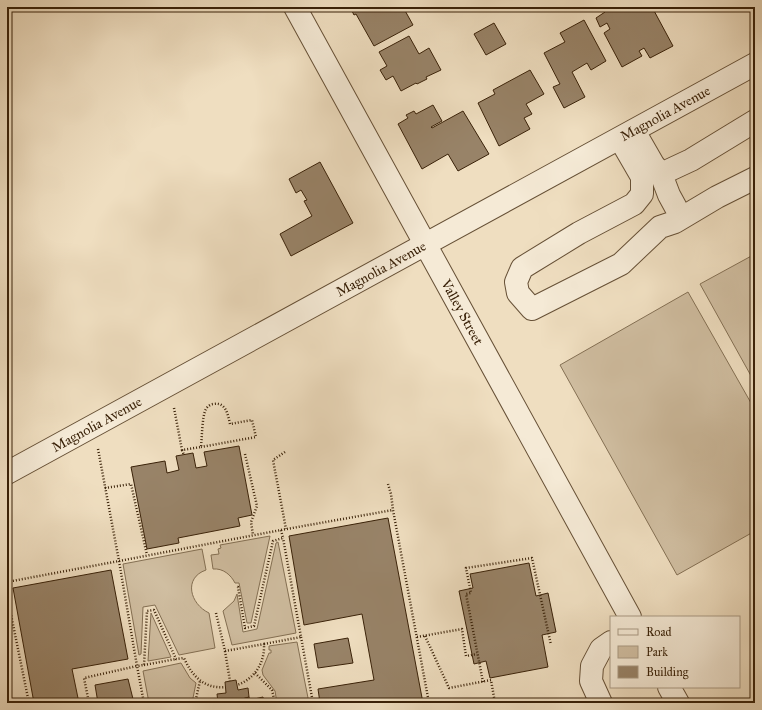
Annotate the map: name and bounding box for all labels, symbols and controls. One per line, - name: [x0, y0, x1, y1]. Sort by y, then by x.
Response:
- street label: Magnolia Avenue: [617, 82, 713, 145]
- street label: Magnolia Avenue: [333, 237, 429, 301]
- street label: Valley Street: [437, 276, 487, 348]
- street label: Magnolia Avenue: [49, 393, 145, 456]
- legend: [610, 616, 740, 688]
- text: Road: [646, 625, 672, 639]
- text: Park: [646, 645, 668, 659]
- text: Building: [646, 665, 689, 680]

